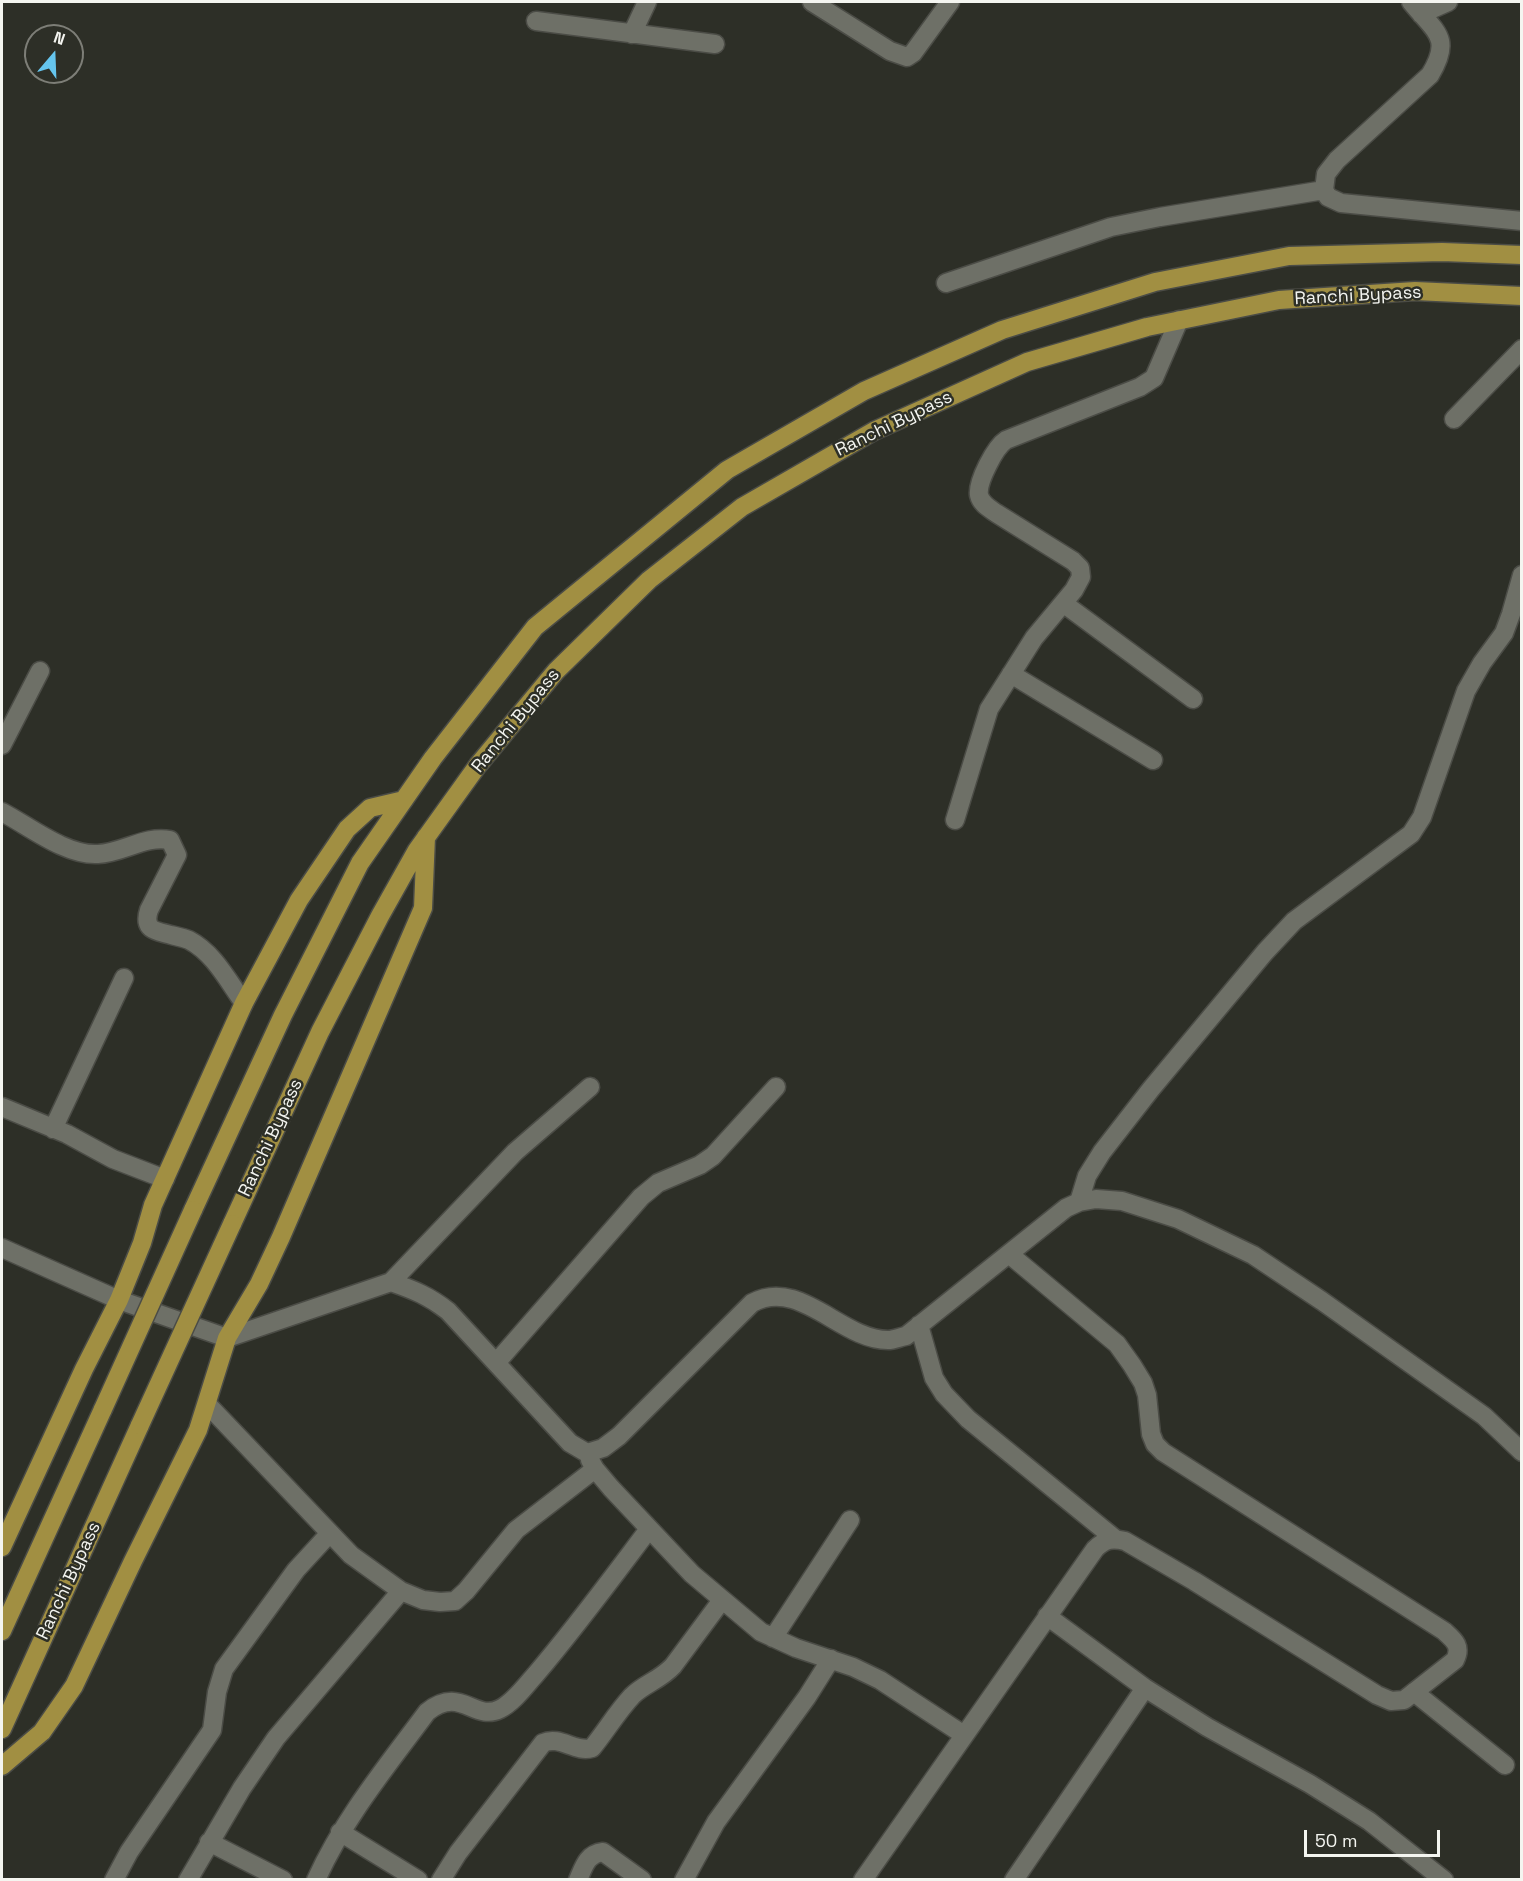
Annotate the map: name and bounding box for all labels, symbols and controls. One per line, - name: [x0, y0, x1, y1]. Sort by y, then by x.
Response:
- north arrow: [24, 24, 84, 84]
- text: N: [51, 27, 68, 50]
- street label: Ranchi Bypass: [1294, 282, 1422, 310]
- street label: Ranchi Bypass: [832, 386, 956, 462]
- street label: Ranchi Bypass: [468, 665, 564, 777]
- street label: Ranchi Bypass: [234, 1076, 308, 1200]
- street label: Ranchi Bypass: [32, 1519, 106, 1643]
- scale bar: [1307, 1818, 1444, 1856]
- text: 50 m: [1315, 1829, 1357, 1852]

